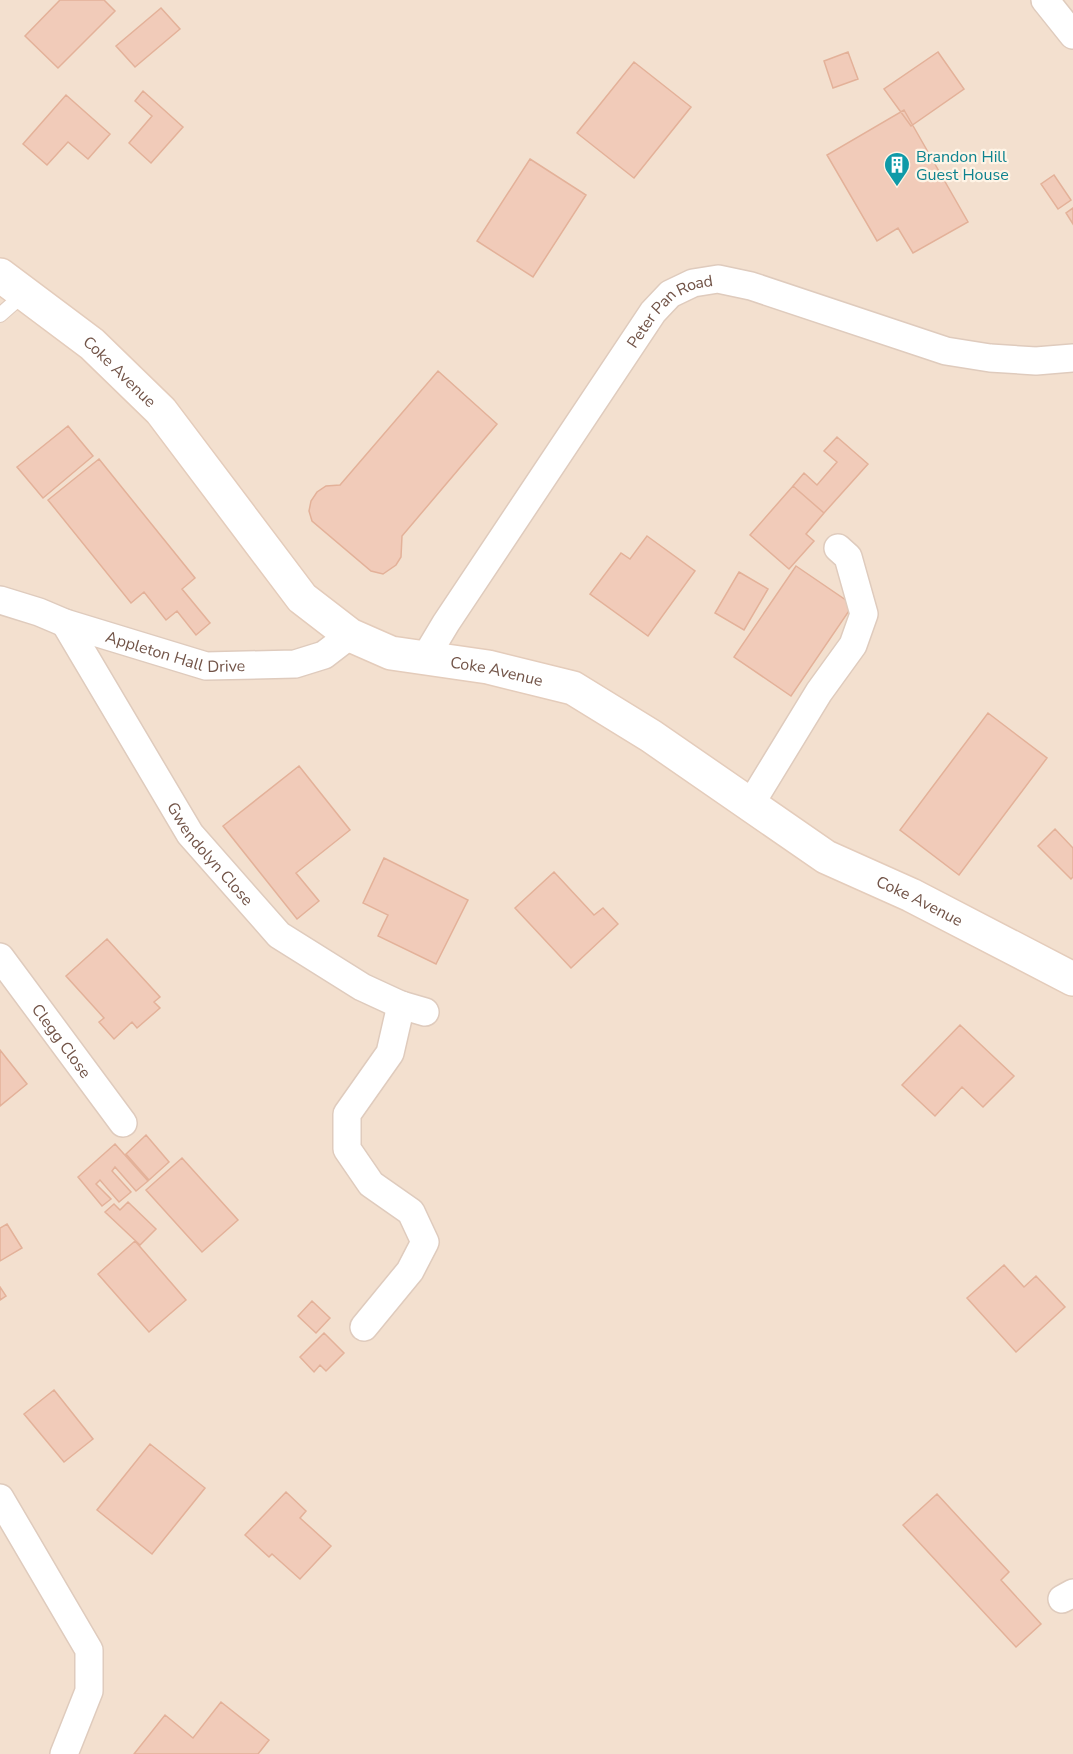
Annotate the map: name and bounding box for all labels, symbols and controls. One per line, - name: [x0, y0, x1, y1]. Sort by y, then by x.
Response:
- place label: Brandon Hill Guest House: [916, 146, 1009, 186]
- building icon: Brandon Hill Guest House: [882, 150, 912, 188]
- street label: Peter Pan Road: [622, 270, 714, 353]
- street label: Coke Avenue: [78, 331, 161, 413]
- street label: Appleton Hall Drive: [103, 626, 246, 678]
- street label: Coke Avenue: [449, 652, 545, 692]
- street label: Gwendolyn Close: [161, 798, 258, 911]
- street label: Coke Avenue: [873, 871, 966, 932]
- street label: Clegg Close: [26, 999, 96, 1083]

